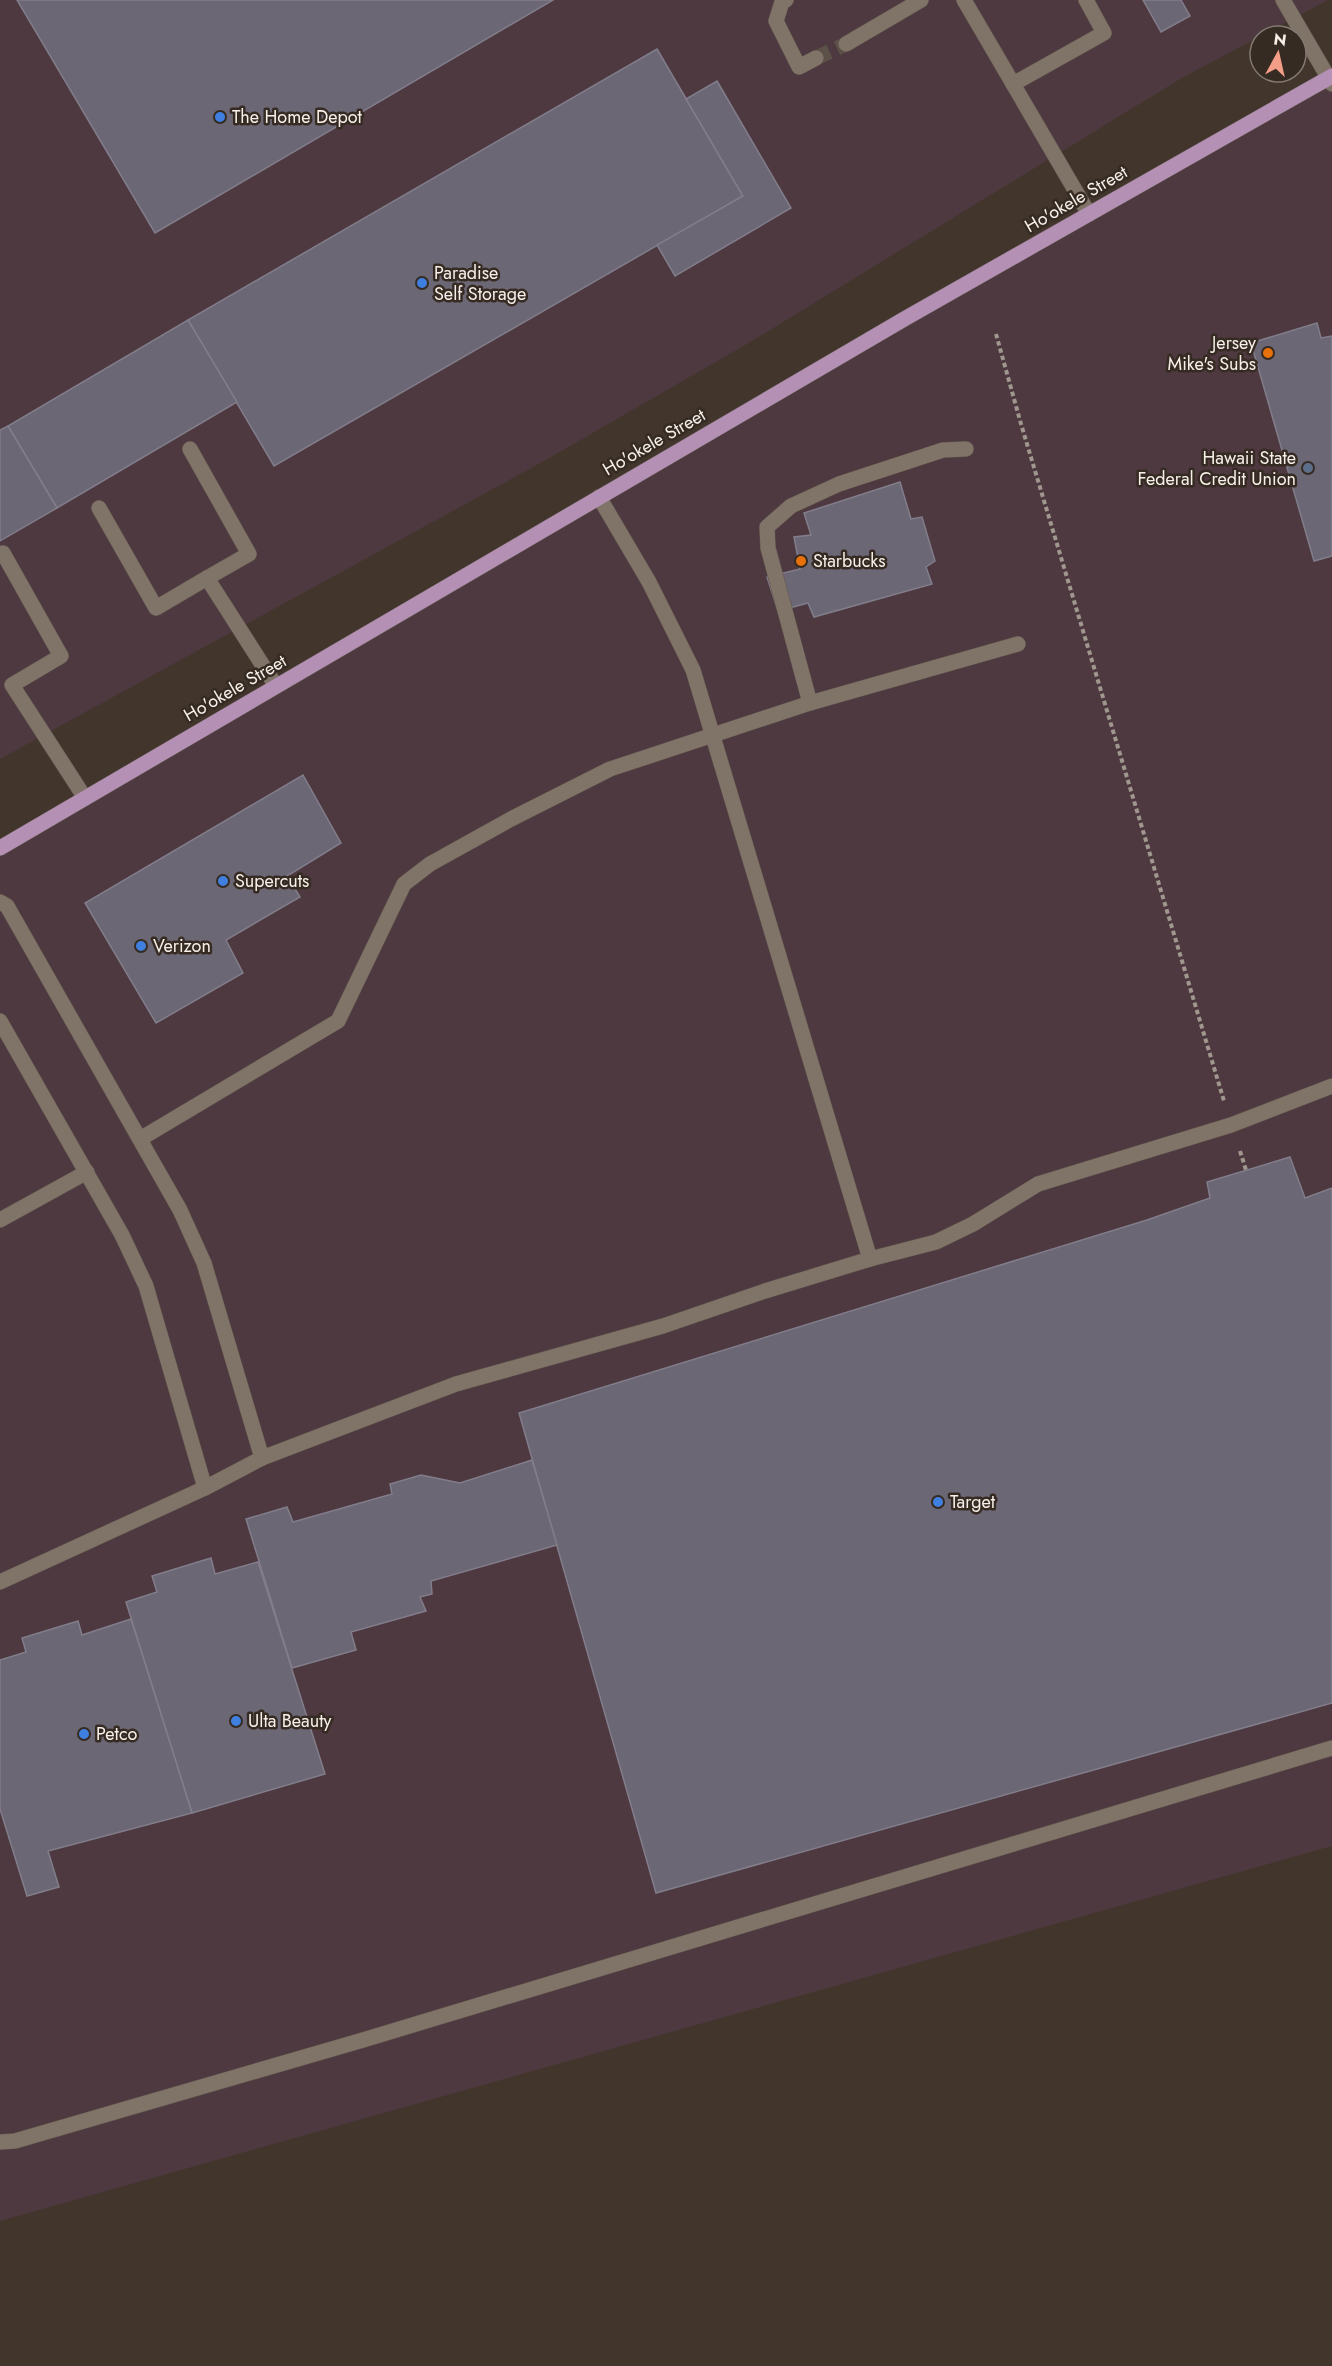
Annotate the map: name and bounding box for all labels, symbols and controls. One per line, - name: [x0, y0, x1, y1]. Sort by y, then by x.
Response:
- north arrow: [1248, 24, 1308, 84]
- text: N: [1272, 27, 1288, 52]
- place label: The Home Depot: [232, 104, 362, 130]
- marker: The Home Depot: [213, 110, 227, 124]
- street label: Ho'okele Street: [1020, 159, 1133, 239]
- place label: Paradise Self Storage: [434, 260, 526, 307]
- marker: Paradise Self Storage: [415, 276, 429, 290]
- place label: Jersey Mike's Subs: [1168, 330, 1256, 377]
- marker: Jersey Mike's Subs: [1261, 346, 1275, 360]
- street label: Ho'okele Street: [598, 402, 711, 482]
- place label: Hawaii State Federal Credit Union: [1138, 445, 1296, 492]
- marker: Hawaii State Federal Credit Union: [1301, 461, 1315, 475]
- place label: Starbucks: [813, 548, 886, 574]
- marker: Starbucks: [794, 554, 808, 568]
- street label: Ho'okele Street: [179, 648, 292, 728]
- place label: Supercuts: [235, 868, 309, 894]
- marker: Supercuts: [216, 874, 230, 888]
- place label: Verizon: [153, 933, 211, 959]
- marker: Verizon: [134, 939, 148, 953]
- place label: Target: [950, 1489, 996, 1515]
- marker: Target: [931, 1495, 945, 1509]
- place label: Ulta Beauty: [248, 1708, 332, 1734]
- marker: Ulta Beauty: [229, 1714, 243, 1728]
- place label: Petco: [96, 1721, 138, 1747]
- marker: Petco: [77, 1727, 91, 1741]

